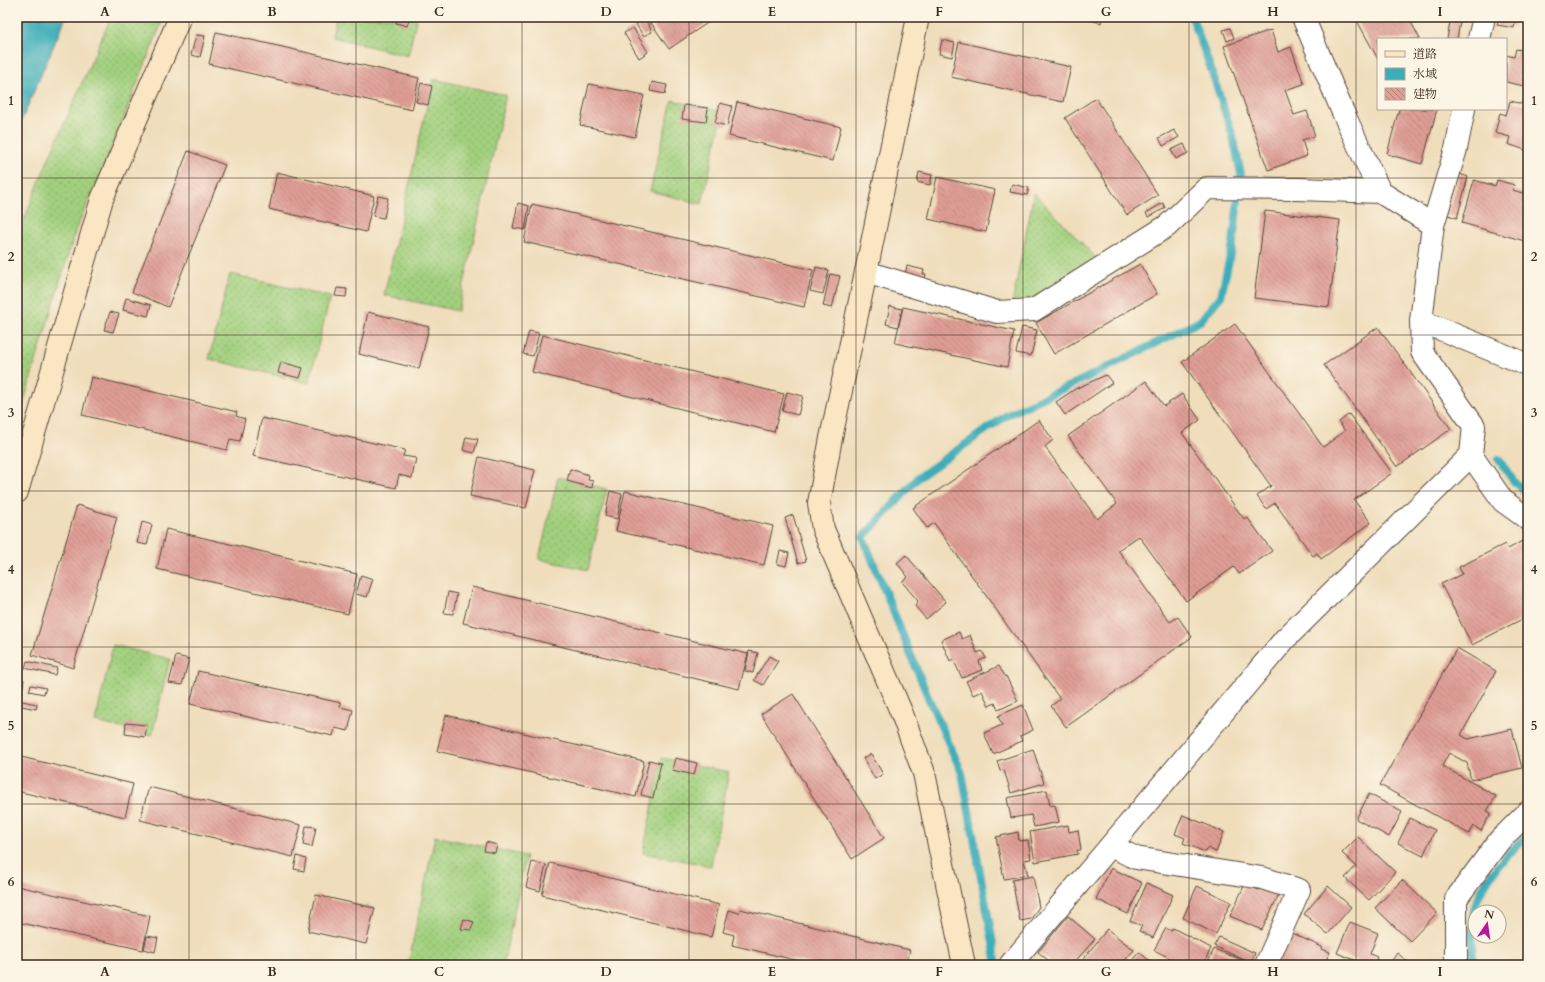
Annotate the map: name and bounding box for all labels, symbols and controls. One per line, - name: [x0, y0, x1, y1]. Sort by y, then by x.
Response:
- text: A: [100, 3, 110, 21]
- text: B: [267, 3, 277, 21]
- text: C: [434, 3, 444, 21]
- text: D: [600, 3, 612, 21]
- text: E: [768, 3, 776, 21]
- text: F: [935, 3, 943, 21]
- text: G: [1101, 3, 1112, 21]
- text: H: [1267, 3, 1279, 21]
- text: I: [1437, 3, 1443, 21]
- legend: [1377, 38, 1507, 110]
- text: 道路: [1413, 46, 1437, 62]
- text: 水域: [1413, 66, 1437, 82]
- text: 建物: [1413, 86, 1437, 102]
- text: 1: [8, 92, 14, 110]
- text: 1: [1531, 92, 1537, 110]
- text: 2: [8, 248, 15, 266]
- text: 2: [1531, 248, 1538, 266]
- text: 3: [8, 404, 15, 422]
- text: 3: [1531, 404, 1538, 422]
- text: 4: [8, 561, 15, 579]
- text: 4: [1531, 561, 1538, 579]
- text: 5: [8, 717, 14, 735]
- text: 5: [1531, 717, 1537, 735]
- text: 6: [8, 873, 15, 891]
- text: 6: [1531, 873, 1538, 891]
- north arrow: [1467, 904, 1507, 944]
- text: N: [1483, 906, 1496, 923]
- text: A: [100, 963, 110, 981]
- text: B: [267, 963, 277, 981]
- text: C: [434, 963, 444, 981]
- text: D: [600, 963, 612, 981]
- text: E: [768, 963, 776, 981]
- text: F: [935, 963, 943, 981]
- text: G: [1101, 963, 1112, 981]
- text: H: [1267, 963, 1279, 981]
- text: I: [1437, 963, 1443, 981]

